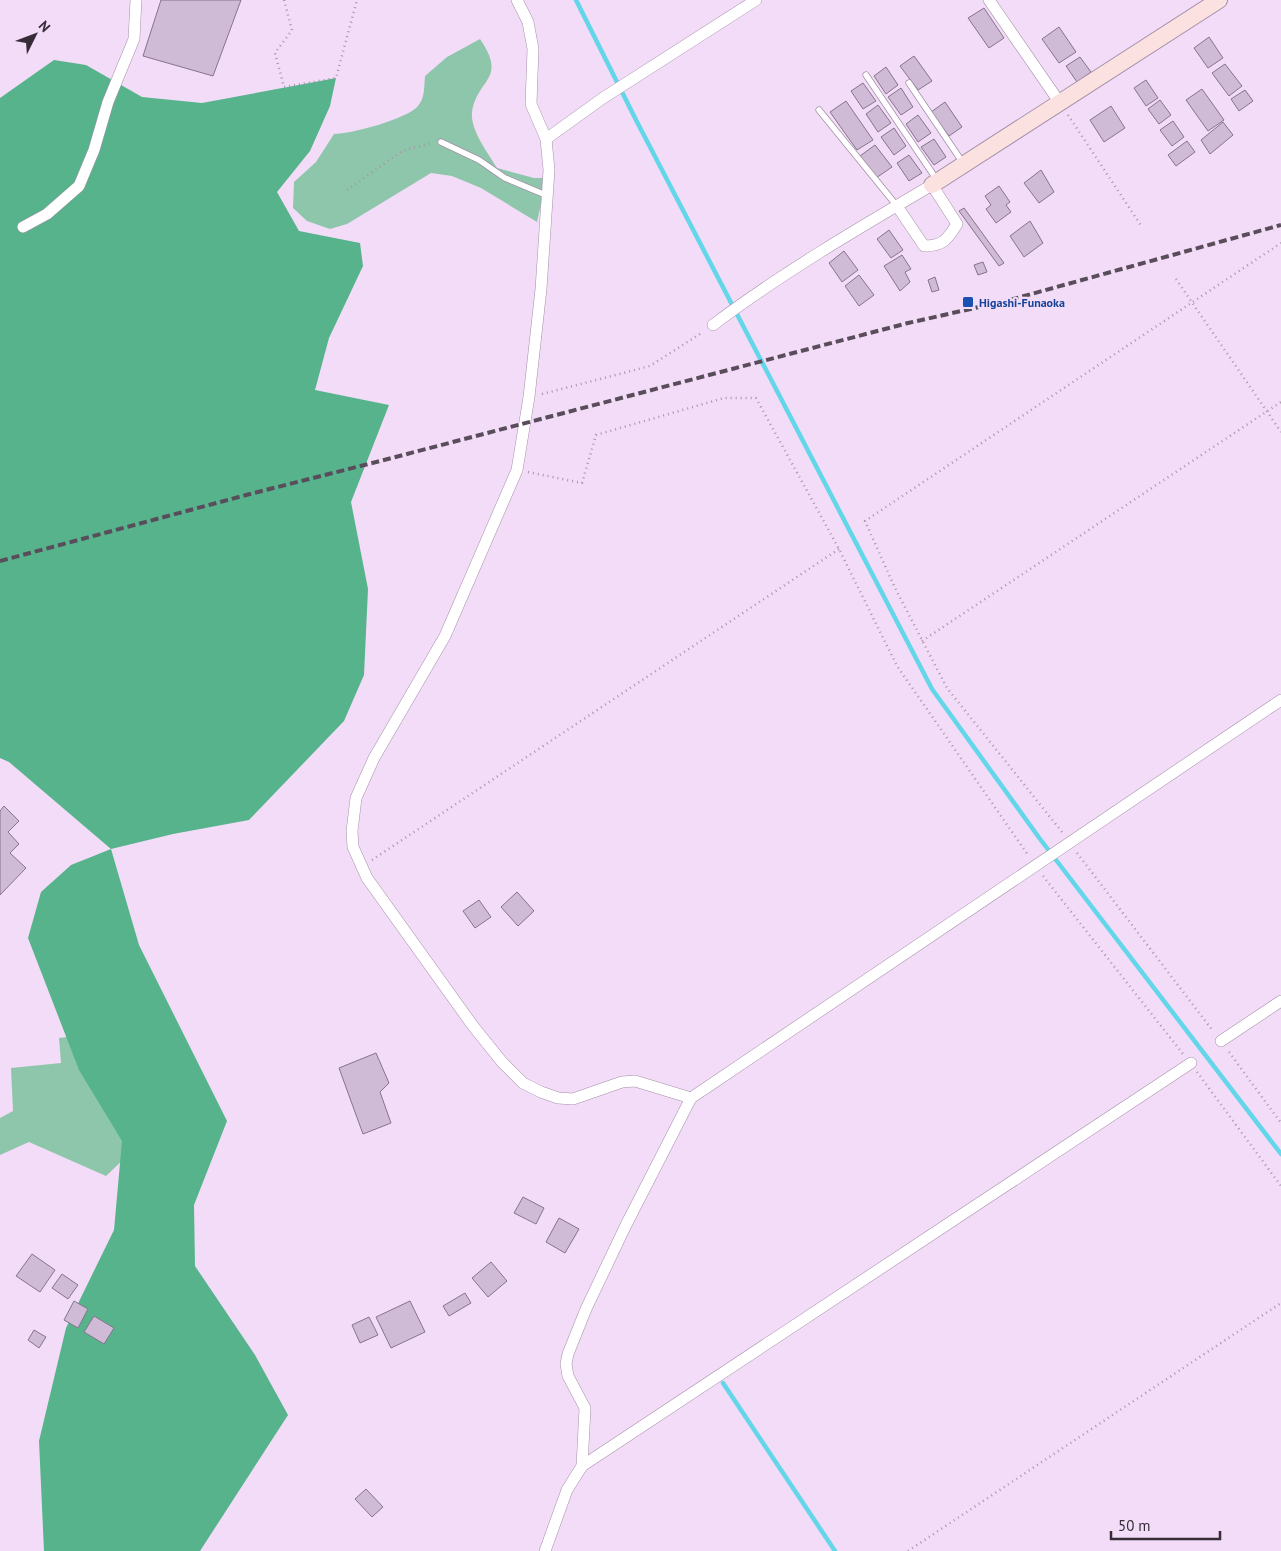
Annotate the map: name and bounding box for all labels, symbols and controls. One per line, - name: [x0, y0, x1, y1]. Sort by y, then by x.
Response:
- north arrow: [10, 10, 60, 60]
- text: N: [35, 17, 54, 36]
- marker: Higashi-Funaoka: [961, 295, 975, 309]
- place label: Higashi-Funaoka: [979, 295, 1065, 310]
- scale bar: [1111, 1508, 1220, 1540]
- text: 50 m: [1118, 1516, 1151, 1535]

